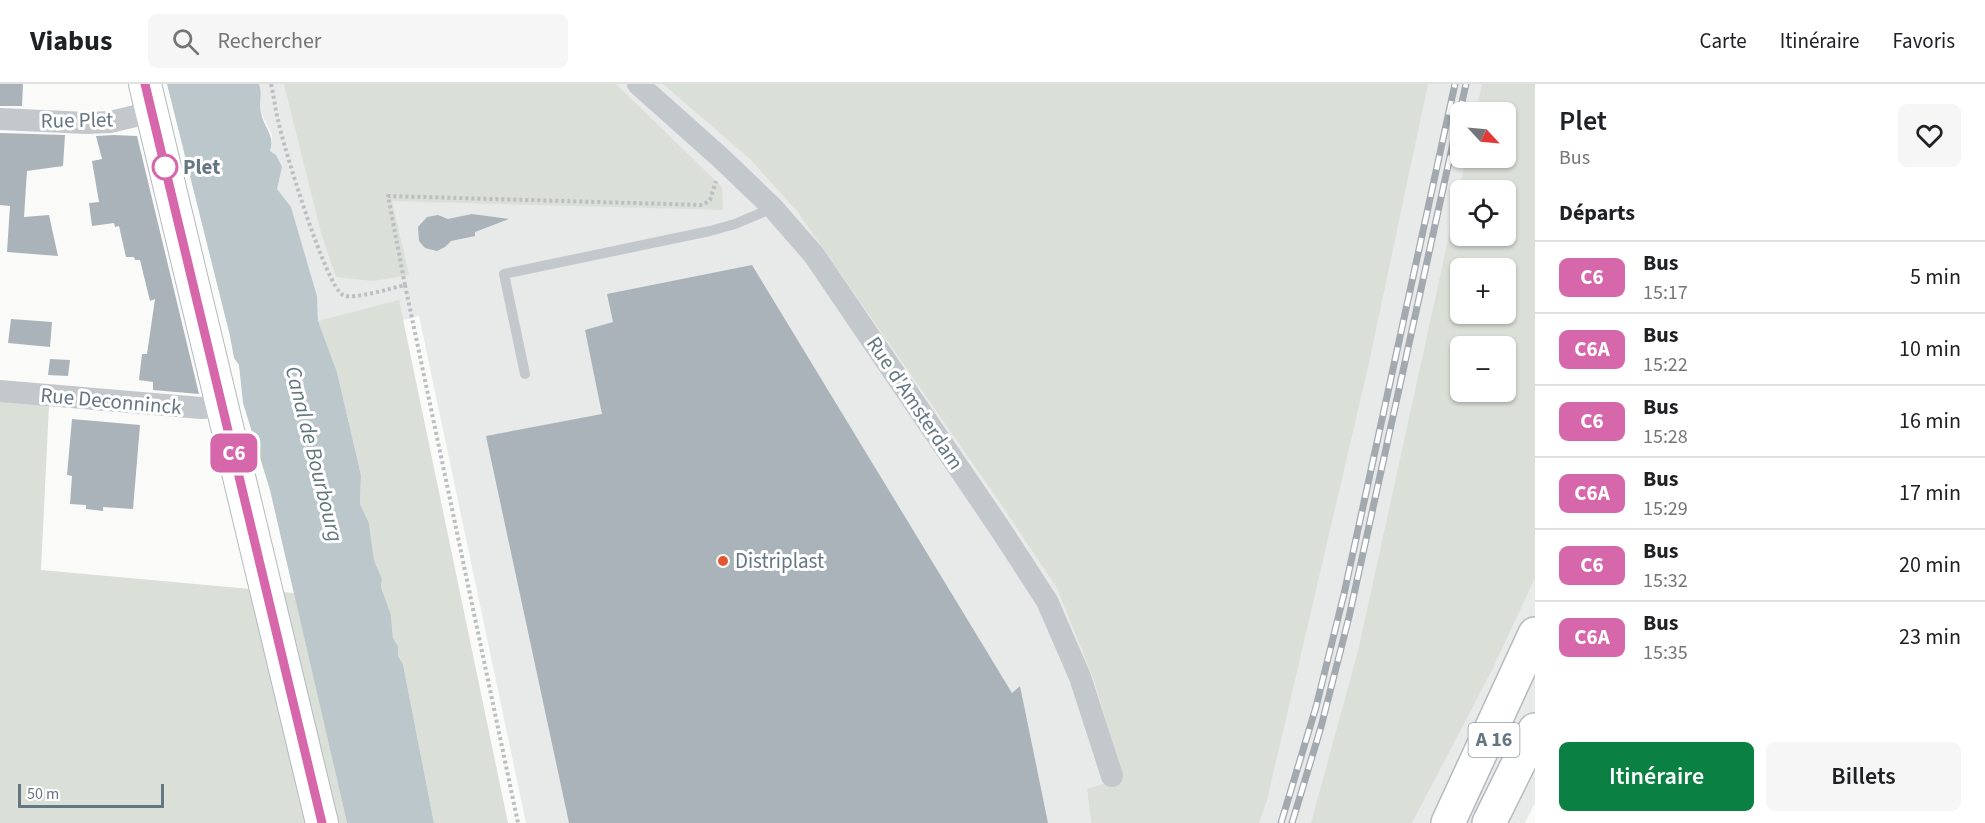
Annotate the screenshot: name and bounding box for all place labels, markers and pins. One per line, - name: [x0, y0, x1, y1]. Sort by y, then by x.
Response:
- place label: Plet: [183, 152, 220, 182]
- marker: Plet: [152, 154, 178, 180]
- place label: Distriplast: [735, 546, 824, 576]
- marker: Distriplast: [716, 554, 730, 568]

